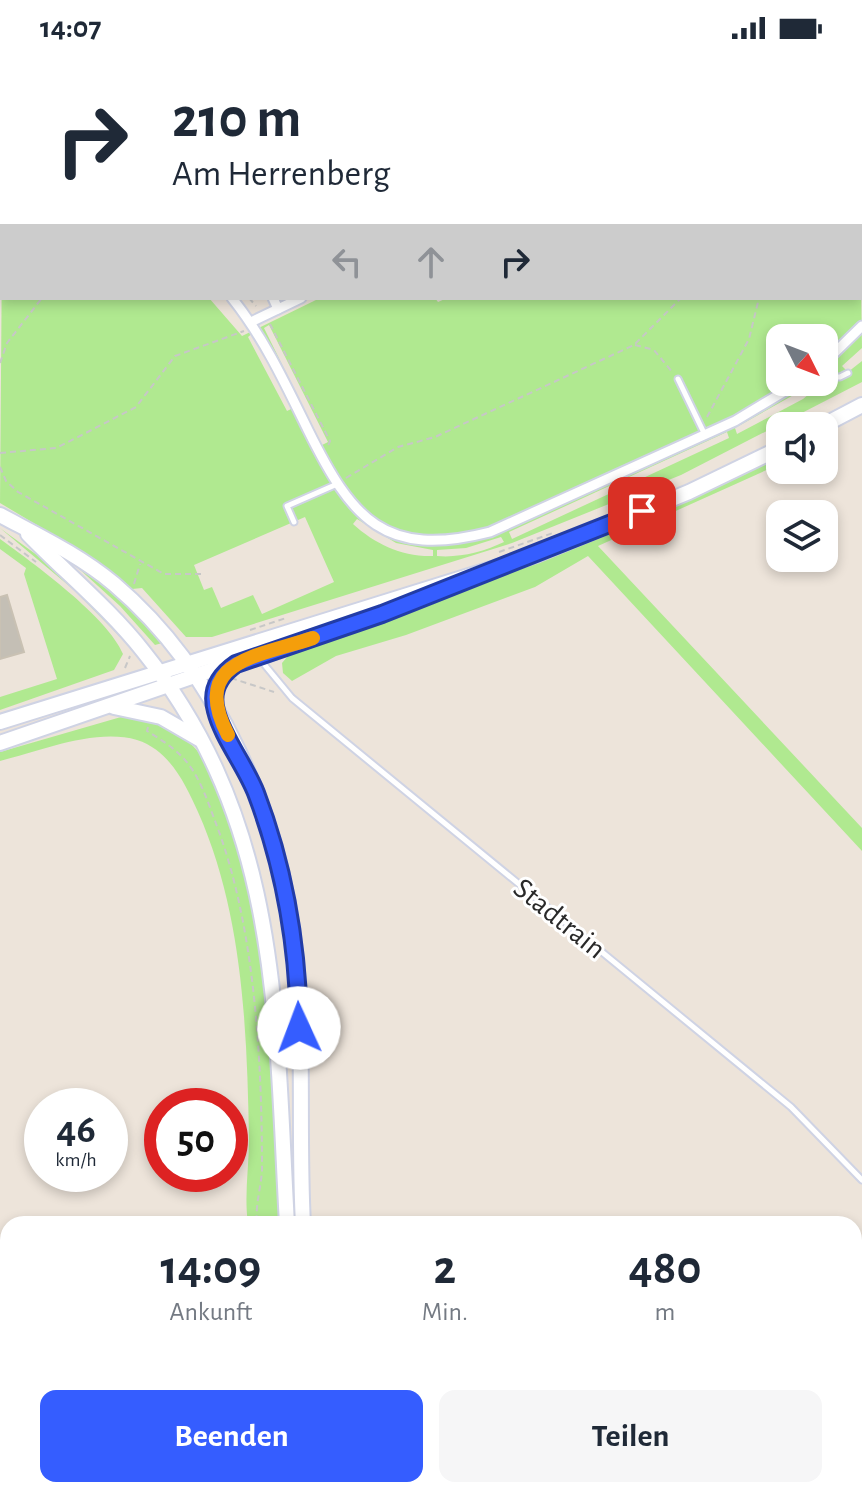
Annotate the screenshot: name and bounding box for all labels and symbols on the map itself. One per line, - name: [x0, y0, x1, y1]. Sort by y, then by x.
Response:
- north arrow: [766, 324, 838, 396]
- pin: [608, 477, 676, 545]
- street label: Stadtrain: [508, 873, 611, 965]
- position arrow: [257, 986, 341, 1070]
- speed limit sign: 50: [144, 1088, 248, 1192]

